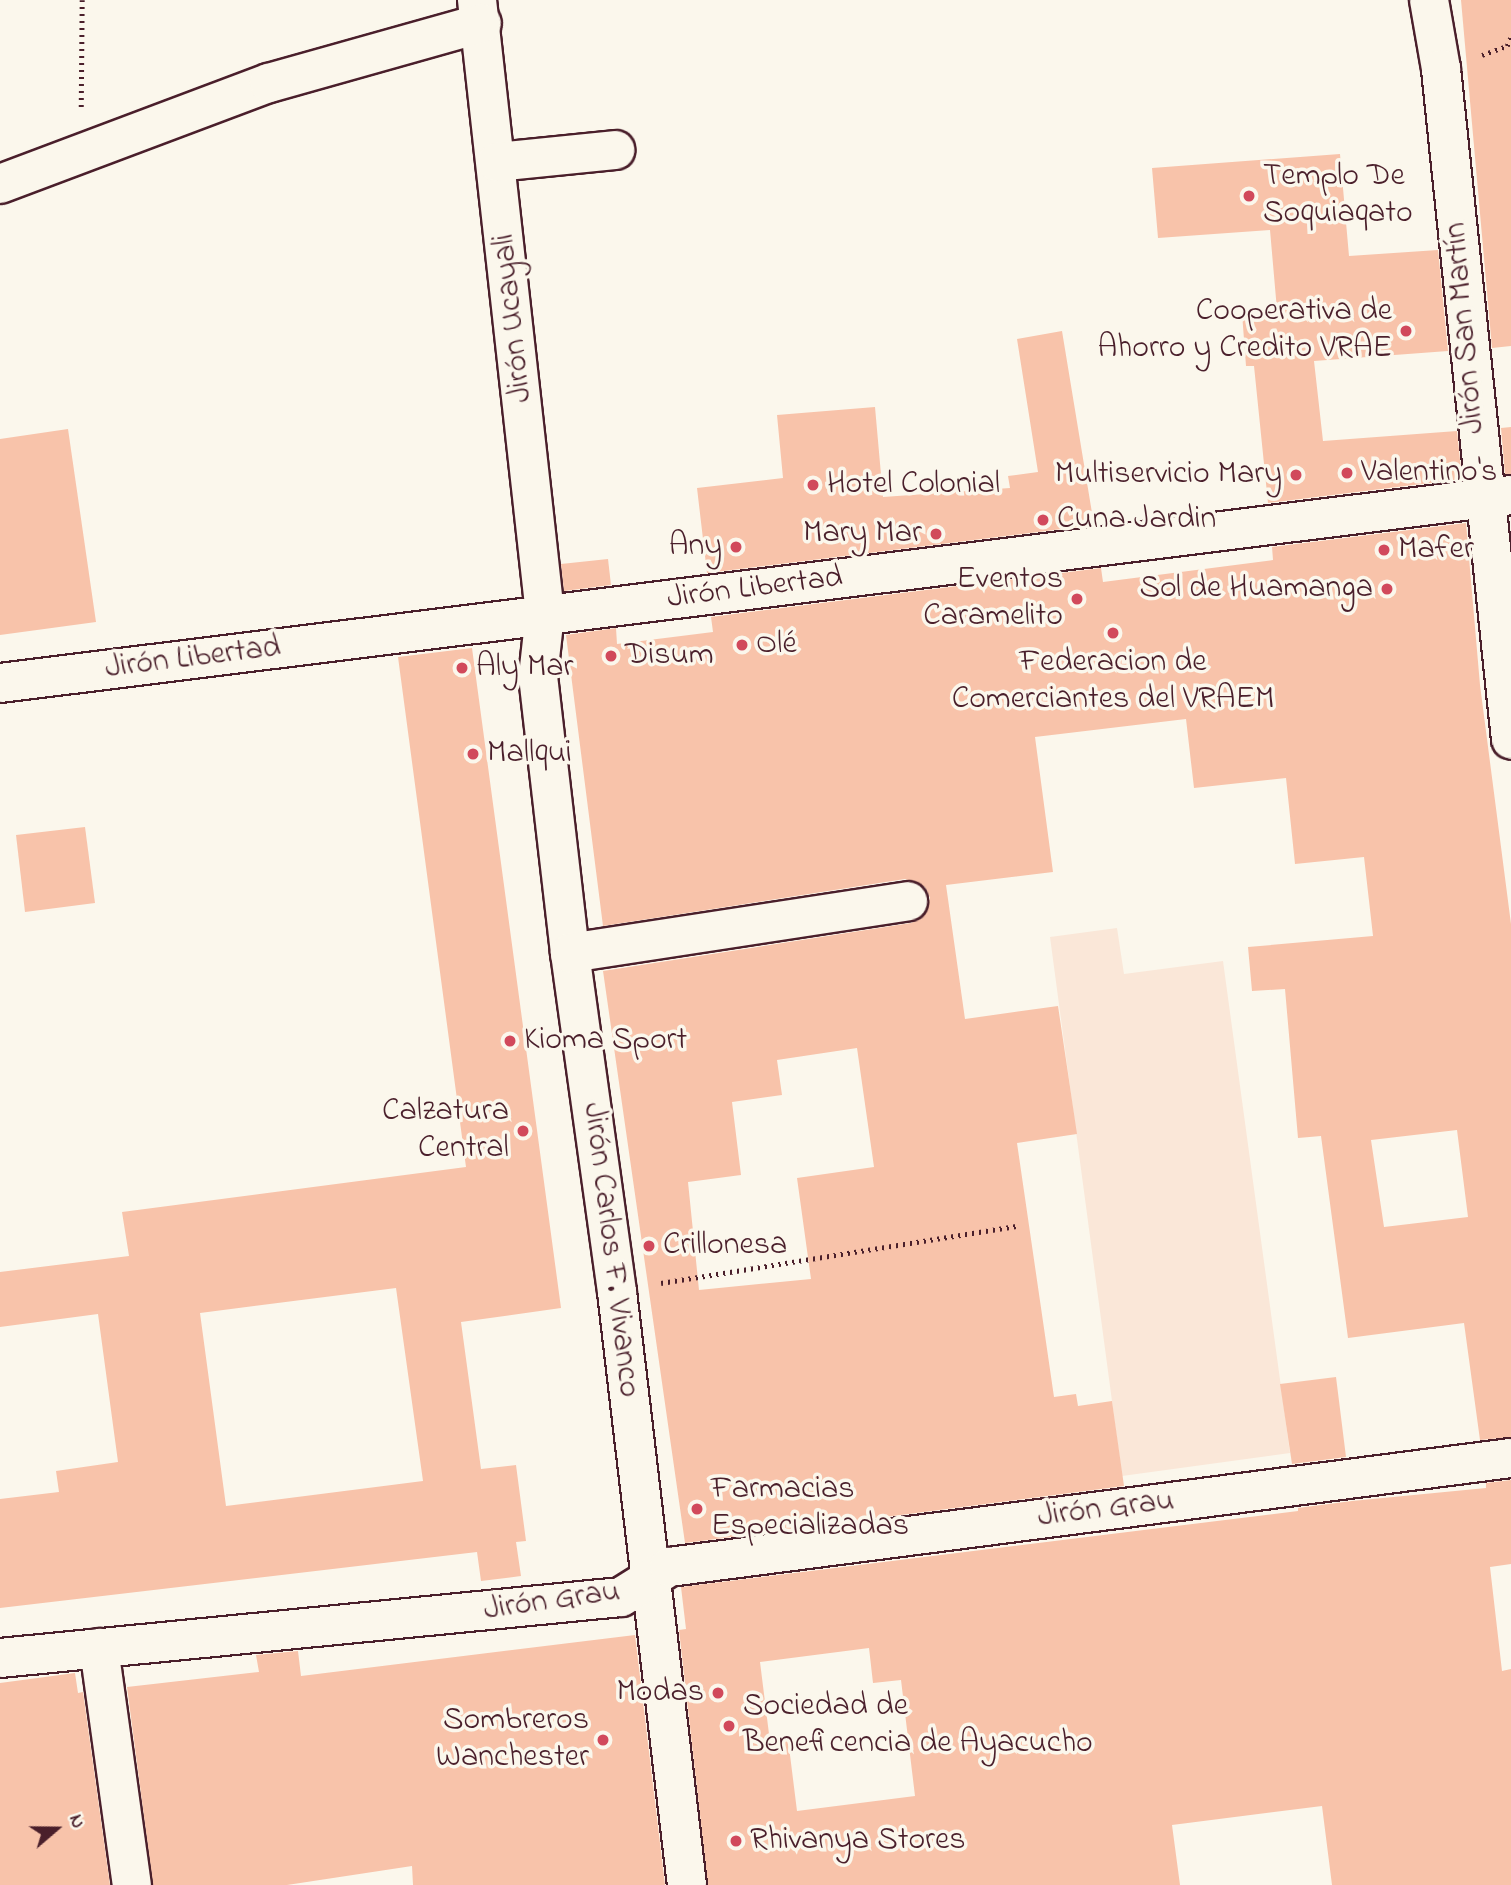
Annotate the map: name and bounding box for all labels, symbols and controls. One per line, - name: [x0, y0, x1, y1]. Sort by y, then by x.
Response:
- place label: Templo De Soquiaqato: [1263, 159, 1413, 234]
- marker: Templo De Soquiaqato: [1241, 188, 1257, 204]
- street label: Jirón San Martín: [1438, 221, 1494, 435]
- street label: Jirón Ucayali: [486, 232, 542, 404]
- place label: Cooperativa de Ahorro y Credito VRAE: [1097, 294, 1392, 369]
- marker: Cooperativa de Ahorro y Credito VRAE: [1398, 323, 1414, 339]
- place label: Valentino's: [1361, 454, 1497, 492]
- place label: Multiservicio Mary: [1055, 456, 1282, 494]
- marker: Valentino's: [1339, 465, 1355, 481]
- place label: Hotel Colonial: [827, 466, 1000, 504]
- marker: Multiservicio Mary: [1288, 467, 1304, 483]
- marker: Hotel Colonial: [805, 477, 821, 493]
- place label: Cuna Jardin: [1057, 501, 1216, 539]
- marker: Cuna Jardin: [1035, 512, 1051, 528]
- place label: Mary Mar: [803, 515, 922, 553]
- marker: Mary Mar: [928, 526, 944, 542]
- place label: Any: [669, 528, 722, 566]
- place label: Mafer: [1398, 531, 1474, 569]
- marker: Any: [728, 539, 744, 555]
- marker: Mafer: [1376, 542, 1392, 558]
- street label: Jirón Libertad: [665, 559, 845, 619]
- place label: Eventos Caramelito: [923, 562, 1063, 637]
- place label: Sol de Huamanga: [1139, 570, 1373, 608]
- marker: Sol de Huamanga: [1379, 581, 1395, 597]
- marker: Eventos Caramelito: [1069, 591, 1085, 607]
- marker: Federacion de Comerciantes del VRAEM: [1105, 625, 1121, 641]
- place label: Olé: [756, 626, 797, 664]
- street label: Jirón Libertad: [103, 629, 283, 689]
- place label: Disum: [625, 637, 714, 675]
- marker: Olé: [734, 637, 750, 653]
- place label: Federacion de Comerciantes del VRAEM: [952, 645, 1274, 720]
- marker: Disum: [603, 648, 619, 664]
- place label: Aly Mar: [476, 649, 574, 687]
- marker: Aly Mar: [454, 660, 470, 676]
- place label: Mallqui: [487, 735, 572, 773]
- marker: Mallqui: [465, 746, 481, 762]
- place label: Kioma Sport: [524, 1022, 687, 1060]
- marker: Kioma Sport: [502, 1033, 518, 1049]
- place label: Calzatura Central: [382, 1094, 509, 1169]
- street label: Jirón Carlos F. Vivanco: [573, 1100, 647, 1400]
- marker: Calzatura Central: [515, 1123, 531, 1139]
- place label: Crillonesa: [663, 1227, 787, 1265]
- marker: Crillonesa: [641, 1238, 657, 1254]
- place label: Farmacias Especializadas: [711, 1472, 909, 1547]
- street label: Jirón Grau: [1036, 1483, 1176, 1537]
- marker: Farmacias Especializadas: [689, 1501, 705, 1517]
- street label: Jirón Grau: [481, 1573, 623, 1631]
- place label: Modas: [616, 1674, 704, 1712]
- marker: Modas: [710, 1685, 726, 1701]
- place label: Sociedad de Beneficencia de Ayacucho: [743, 1689, 1093, 1764]
- place label: Sombreros Wanchester: [436, 1703, 589, 1778]
- marker: Sociedad de Beneficencia de Ayacucho: [721, 1718, 737, 1734]
- marker: Sombreros Wanchester: [595, 1732, 611, 1748]
- north arrow: [21, 1794, 91, 1864]
- text: N: [61, 1811, 91, 1832]
- place label: Rhivanya Stores: [750, 1822, 966, 1860]
- marker: Rhivanya Stores: [728, 1833, 744, 1849]

